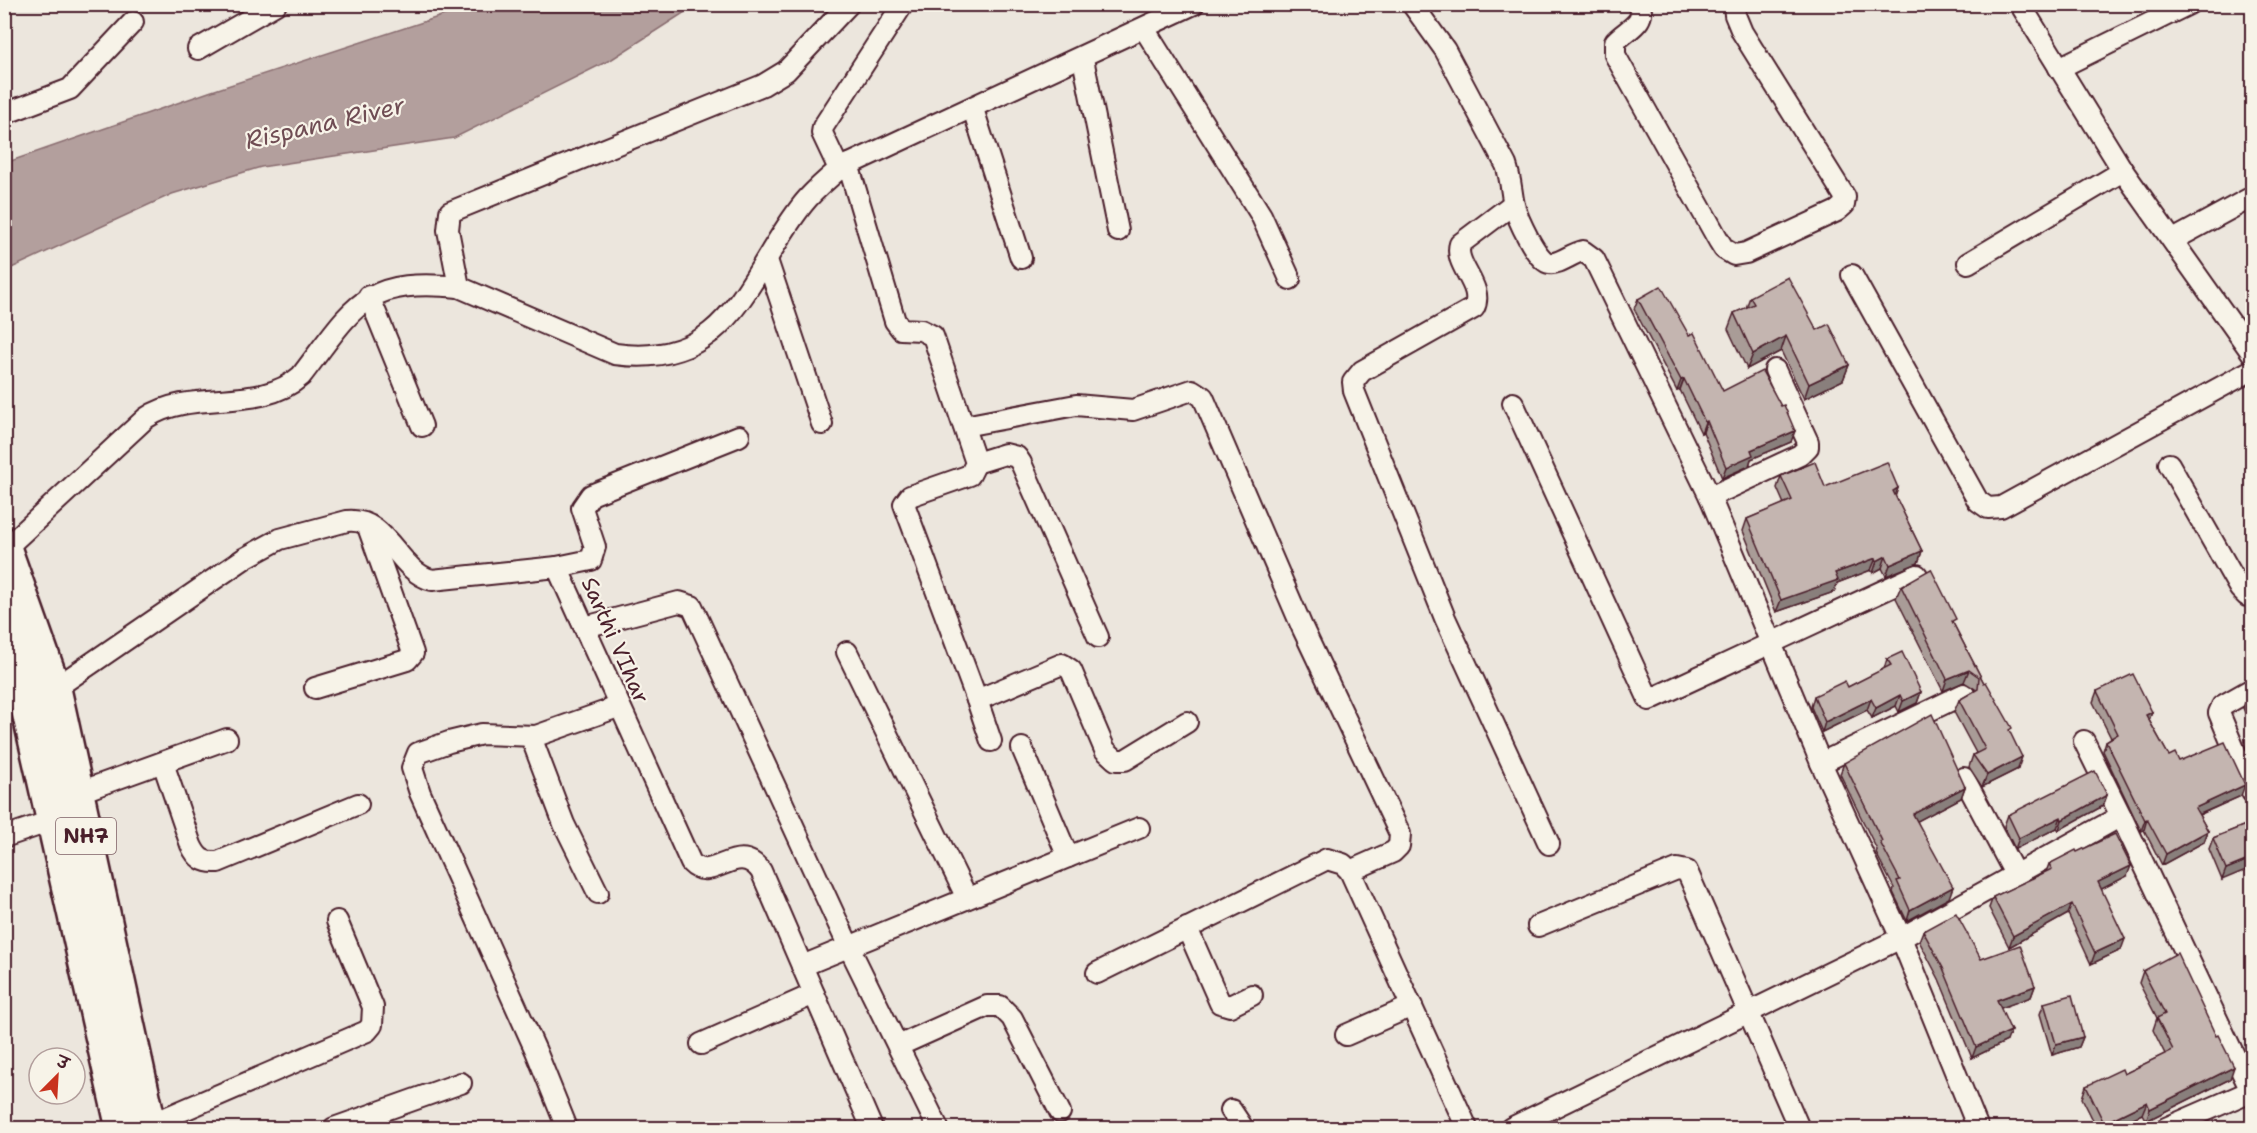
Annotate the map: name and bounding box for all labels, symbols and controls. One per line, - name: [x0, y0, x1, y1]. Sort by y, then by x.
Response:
- water label: Rispana River: [242, 89, 409, 157]
- street label: Sarthi VIhar: [575, 572, 656, 708]
- road number: NH7: [56, 818, 116, 854]
- north arrow: [27, 1046, 87, 1106]
- text: उ: [52, 1050, 73, 1075]

